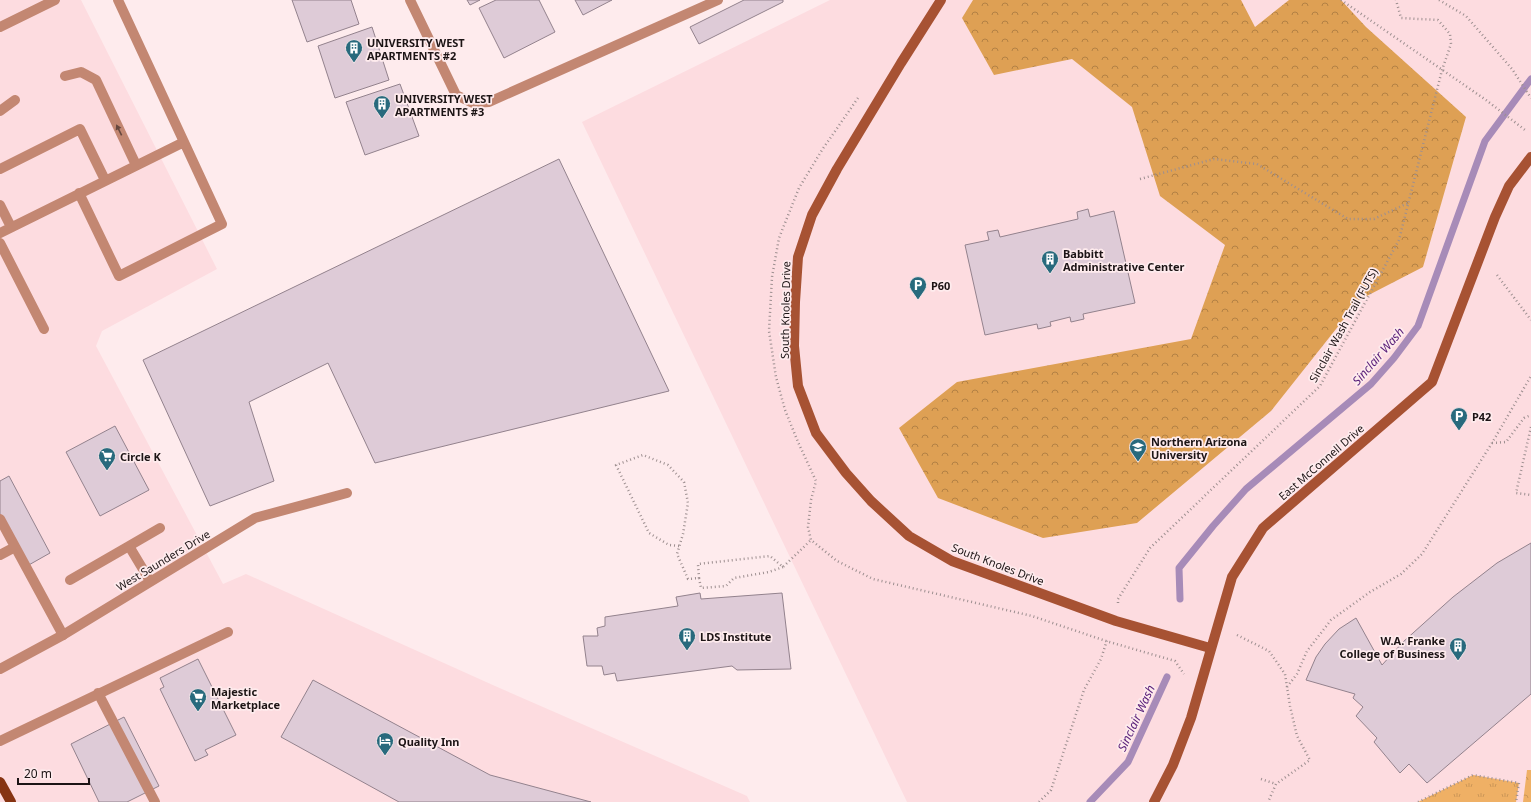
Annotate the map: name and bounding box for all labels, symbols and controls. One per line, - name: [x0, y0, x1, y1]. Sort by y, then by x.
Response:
- place label: UNIVERSITY WEST APARTMENTS #2: [367, 35, 465, 63]
- building icon: UNIVERSITY WEST APARTMENTS #2: [344, 38, 364, 63]
- place label: UNIVERSITY WEST APARTMENTS #3: [395, 91, 493, 119]
- building icon: UNIVERSITY WEST APARTMENTS #3: [372, 94, 392, 119]
- one-way arrow: [116, 124, 123, 136]
- place label: Babbitt Administrative Center: [1063, 246, 1184, 274]
- building icon: Babbitt Administrative Center: [1040, 249, 1060, 274]
- street label: South Knoles Drive: [777, 261, 793, 359]
- street label: Sinclair Wash Trail (FUTS): [1306, 266, 1380, 384]
- parking icon: P60: [908, 275, 928, 300]
- place label: P60: [931, 278, 950, 293]
- water label: Sinclair Wash: [1349, 324, 1407, 388]
- parking icon: P42: [1449, 406, 1469, 431]
- place label: P42: [1472, 409, 1491, 424]
- street label: East McConnell Drive: [1275, 421, 1367, 503]
- place label: Northern Arizona University: [1151, 434, 1247, 462]
- school or university icon: Northern Arizona University: [1128, 437, 1148, 462]
- supermarket icon: Circle K: [97, 446, 117, 471]
- place label: Circle K: [120, 449, 161, 464]
- street label: West Saunders Drive: [113, 526, 213, 594]
- street label: South Knoles Drive: [950, 539, 1046, 589]
- building icon: LDS Institute: [677, 626, 697, 651]
- place label: LDS Institute: [700, 629, 772, 644]
- place label: W.A. Franke College of Business: [1340, 633, 1445, 661]
- building icon: W.A. Franke College of Business: [1448, 636, 1468, 661]
- water label: Sinclair Wash: [1113, 682, 1159, 754]
- place label: Majestic Marketplace: [211, 684, 281, 712]
- supermarket icon: Majestic Marketplace: [188, 687, 208, 712]
- hotel icon: Quality Inn: [375, 731, 395, 756]
- place label: Quality Inn: [398, 734, 460, 749]
- scale bar: [18, 760, 89, 786]
- text: 20 m: [24, 765, 52, 782]

